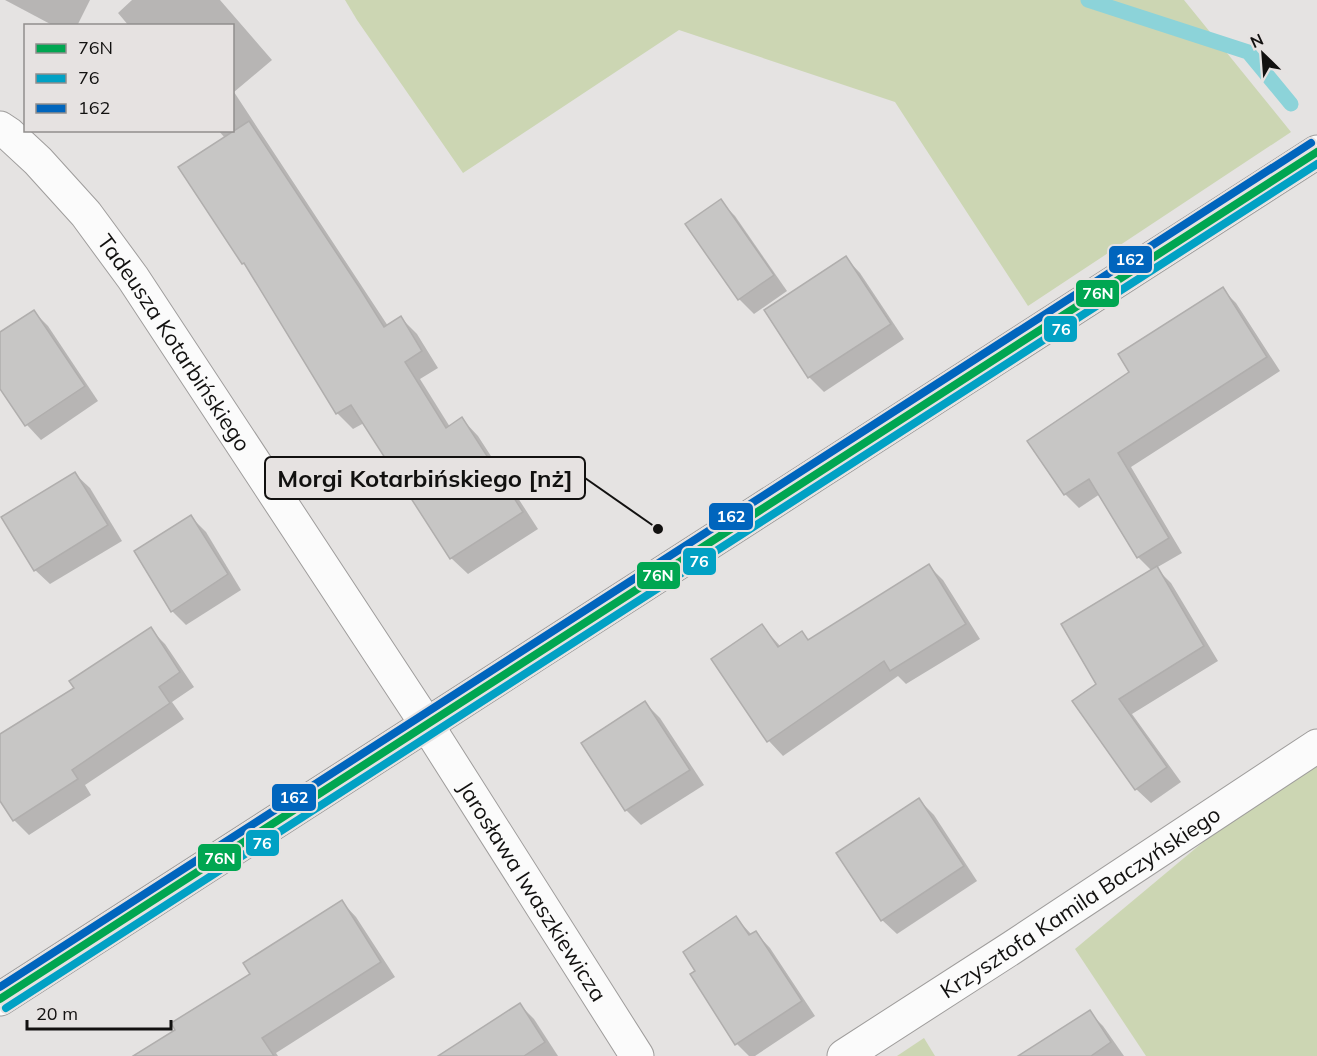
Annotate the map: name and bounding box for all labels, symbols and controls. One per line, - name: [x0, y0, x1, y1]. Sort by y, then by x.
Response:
- legend: [24, 24, 234, 132]
- north arrow: [1233, 24, 1293, 84]
- text: N: [1247, 29, 1266, 52]
- text: 76N: [78, 36, 113, 59]
- text: 76: [78, 66, 100, 89]
- text: 162: [78, 96, 110, 119]
- street label: Tadeusza Kotarbińskiego: [91, 229, 257, 456]
- line badge: 162: [1108, 245, 1153, 274]
- text: 162: [1116, 249, 1144, 269]
- line badge: 76N: [1075, 279, 1120, 308]
- text: 76N: [1082, 283, 1114, 303]
- line badge: 76: [1043, 315, 1078, 343]
- text: 76: [1051, 319, 1071, 339]
- callout: Morgi Kotarbińskiego [nż]: [265, 457, 585, 499]
- text: Morgi Kotarbińskiego [nż]: [277, 463, 573, 493]
- line badge: 162: [708, 502, 754, 531]
- text: 162: [717, 506, 745, 526]
- line badge: 76: [682, 547, 717, 576]
- text: 76: [689, 551, 709, 571]
- line badge: 76N: [636, 561, 681, 590]
- text: 76N: [642, 565, 674, 585]
- street label: Jarosława Iwaszkiewicza: [452, 775, 613, 1007]
- line badge: 162: [271, 783, 317, 812]
- text: 162: [280, 787, 308, 807]
- street label: Krzysztofa Kamila Baczyńskiego: [935, 800, 1226, 1004]
- line badge: 76: [245, 829, 280, 857]
- text: 76: [252, 833, 272, 853]
- line badge: 76N: [197, 843, 242, 872]
- text: 76N: [204, 848, 236, 868]
- scale bar: [27, 993, 171, 1031]
- text: 20 m: [36, 1002, 78, 1025]

